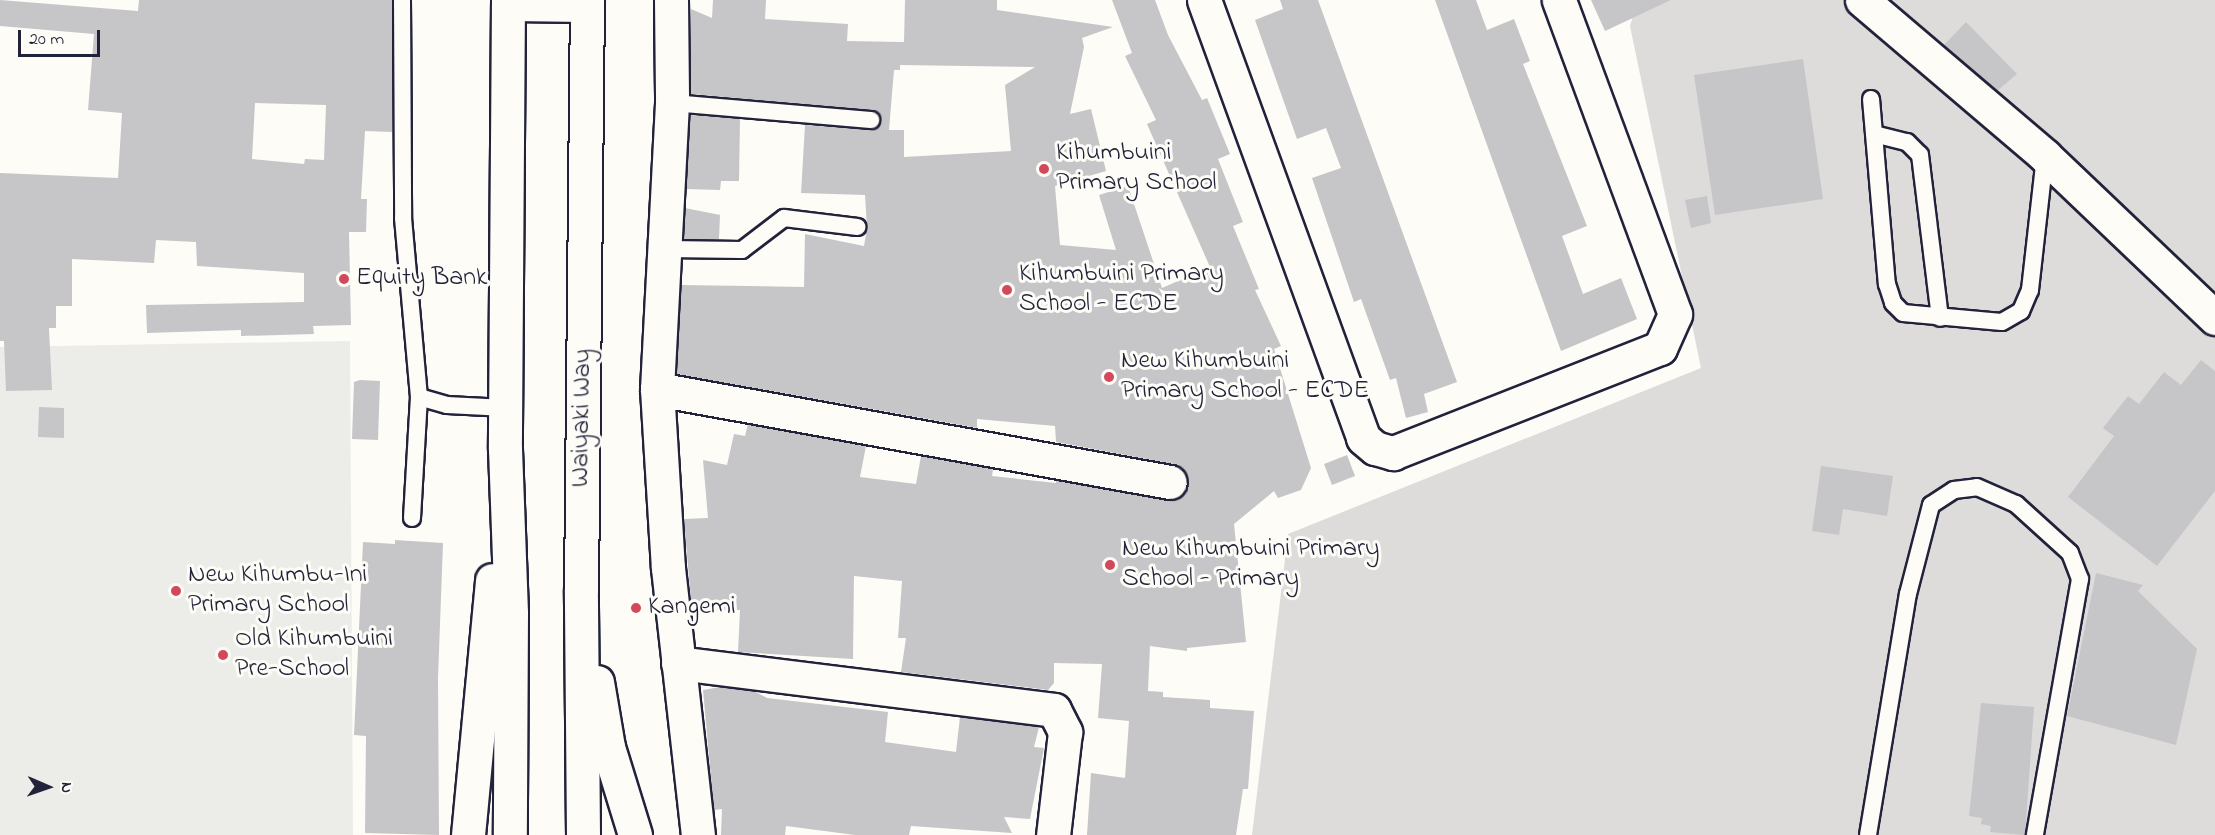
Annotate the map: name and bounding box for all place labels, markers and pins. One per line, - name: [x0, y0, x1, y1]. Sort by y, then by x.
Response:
- place label: Kihumbuini Primary School: [1056, 138, 1217, 200]
- marker: Kihumbuini Primary School: [1037, 162, 1051, 176]
- place label: Kihumbuini Primary School - ECDE: [1019, 259, 1224, 320]
- place label: Equity Bank: [356, 263, 487, 295]
- marker: Equity Bank: [337, 272, 351, 286]
- marker: Kihumbuini Primary School - ECDE: [1000, 283, 1014, 297]
- place label: New Kihumbuini Primary School - ECDE: [1121, 346, 1369, 408]
- marker: New Kihumbuini Primary School - ECDE: [1102, 370, 1116, 384]
- place label: New Kihumbuini Primary School - Primary: [1122, 534, 1380, 596]
- marker: New Kihumbuini Primary School - Primary: [1103, 558, 1117, 572]
- place label: New Kihumbu-Ini Primary School: [188, 560, 367, 622]
- marker: New Kihumbu-Ini Primary School: [169, 584, 183, 598]
- place label: Kangemi: [648, 592, 736, 624]
- marker: Kangemi: [629, 601, 643, 615]
- place label: Old Kihumbuini Pre-School: [235, 624, 393, 686]
- marker: Old Kihumbuini Pre-School: [216, 648, 230, 662]

